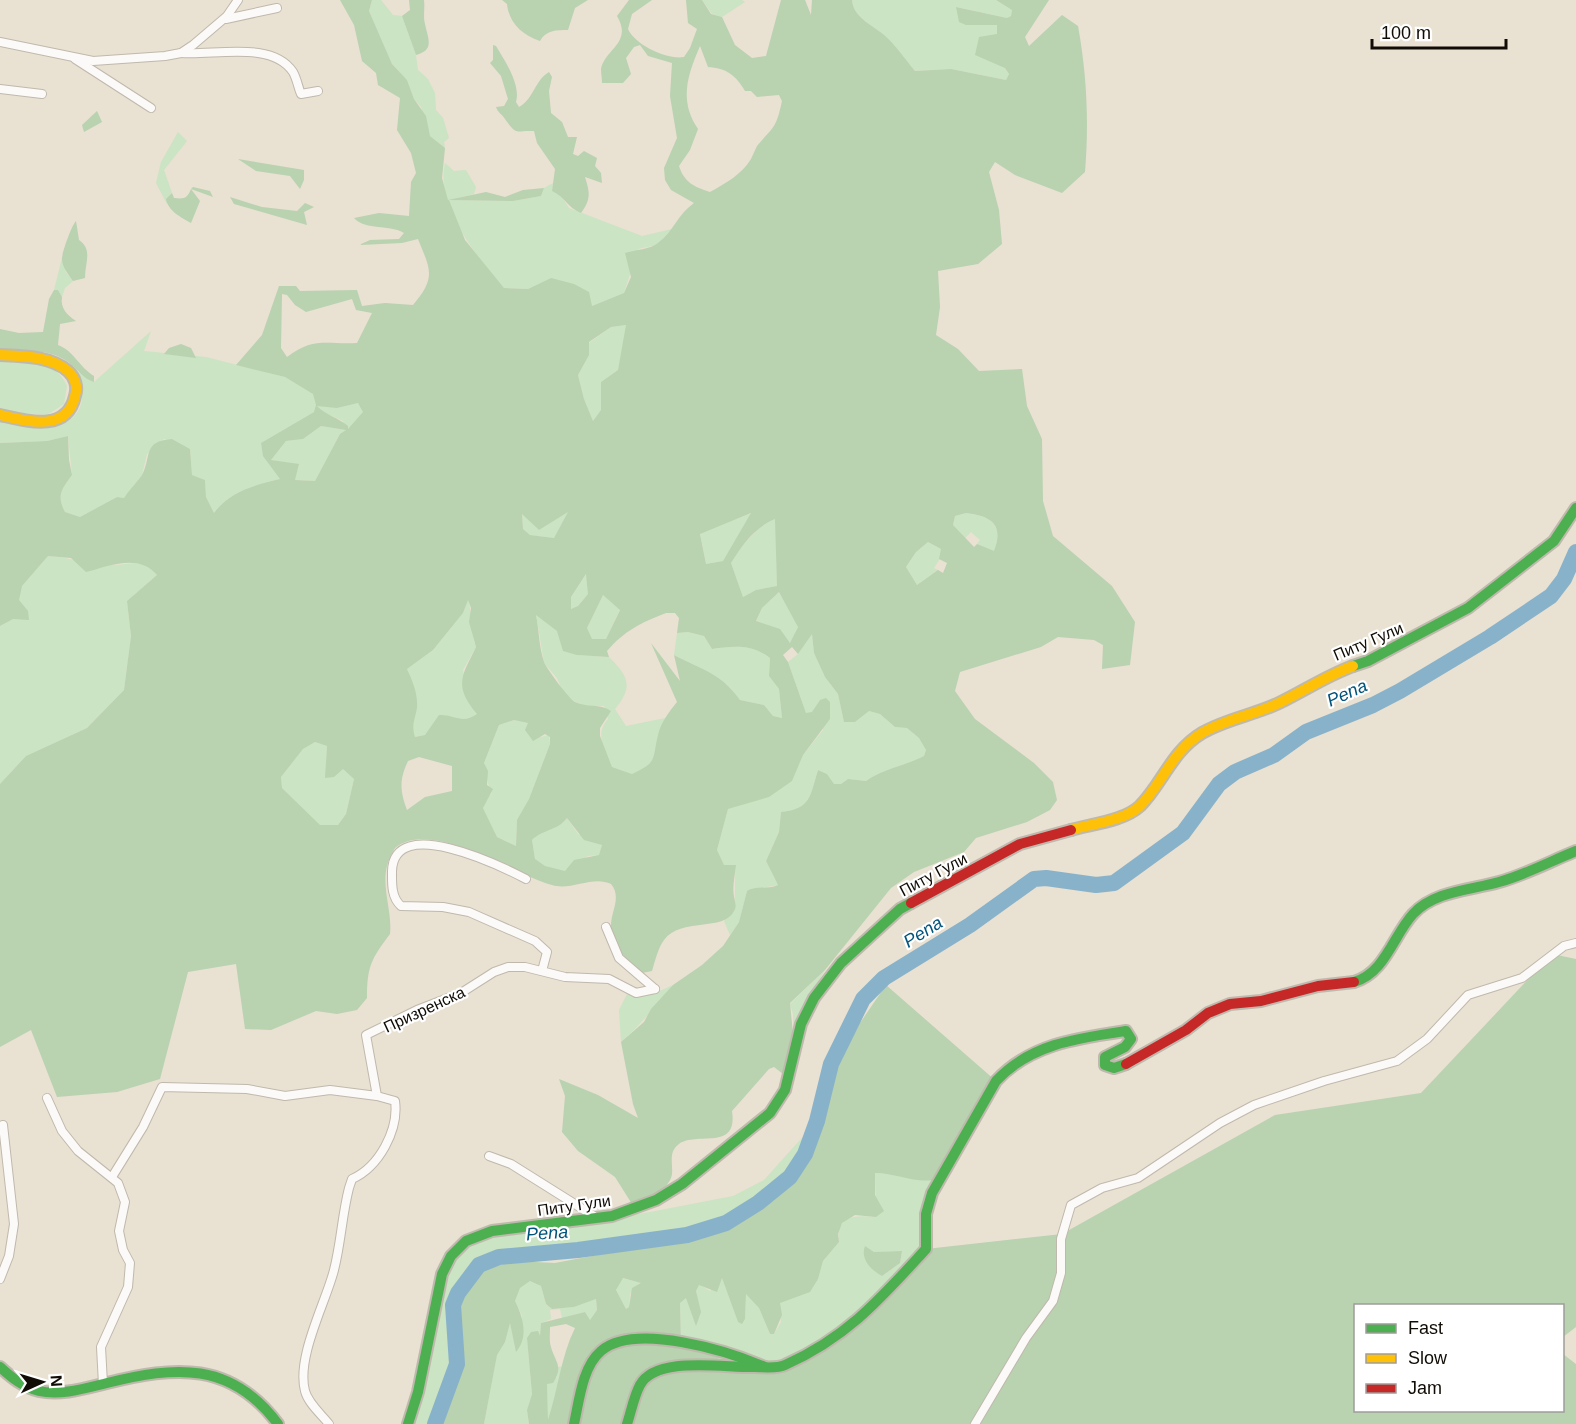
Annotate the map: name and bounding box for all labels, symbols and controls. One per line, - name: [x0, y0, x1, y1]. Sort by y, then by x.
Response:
- scale bar: [1372, 12, 1506, 50]
- text: 100 m: [1381, 23, 1431, 43]
- street label: Питу Гули: [1331, 619, 1406, 664]
- water label: Pena: [1324, 675, 1370, 711]
- street label: Питу Гули: [897, 850, 970, 899]
- water label: Pena: [900, 912, 946, 952]
- street label: Призренска: [381, 983, 468, 1036]
- street label: Питу Гули: [536, 1192, 612, 1219]
- water label: Pena: [525, 1222, 569, 1244]
- legend: [1354, 1304, 1564, 1412]
- text: Fast: [1408, 1318, 1443, 1338]
- text: Slow: [1408, 1348, 1448, 1368]
- north arrow: [12, 1352, 72, 1412]
- text: N: [48, 1375, 65, 1387]
- text: Jam: [1408, 1378, 1442, 1398]

